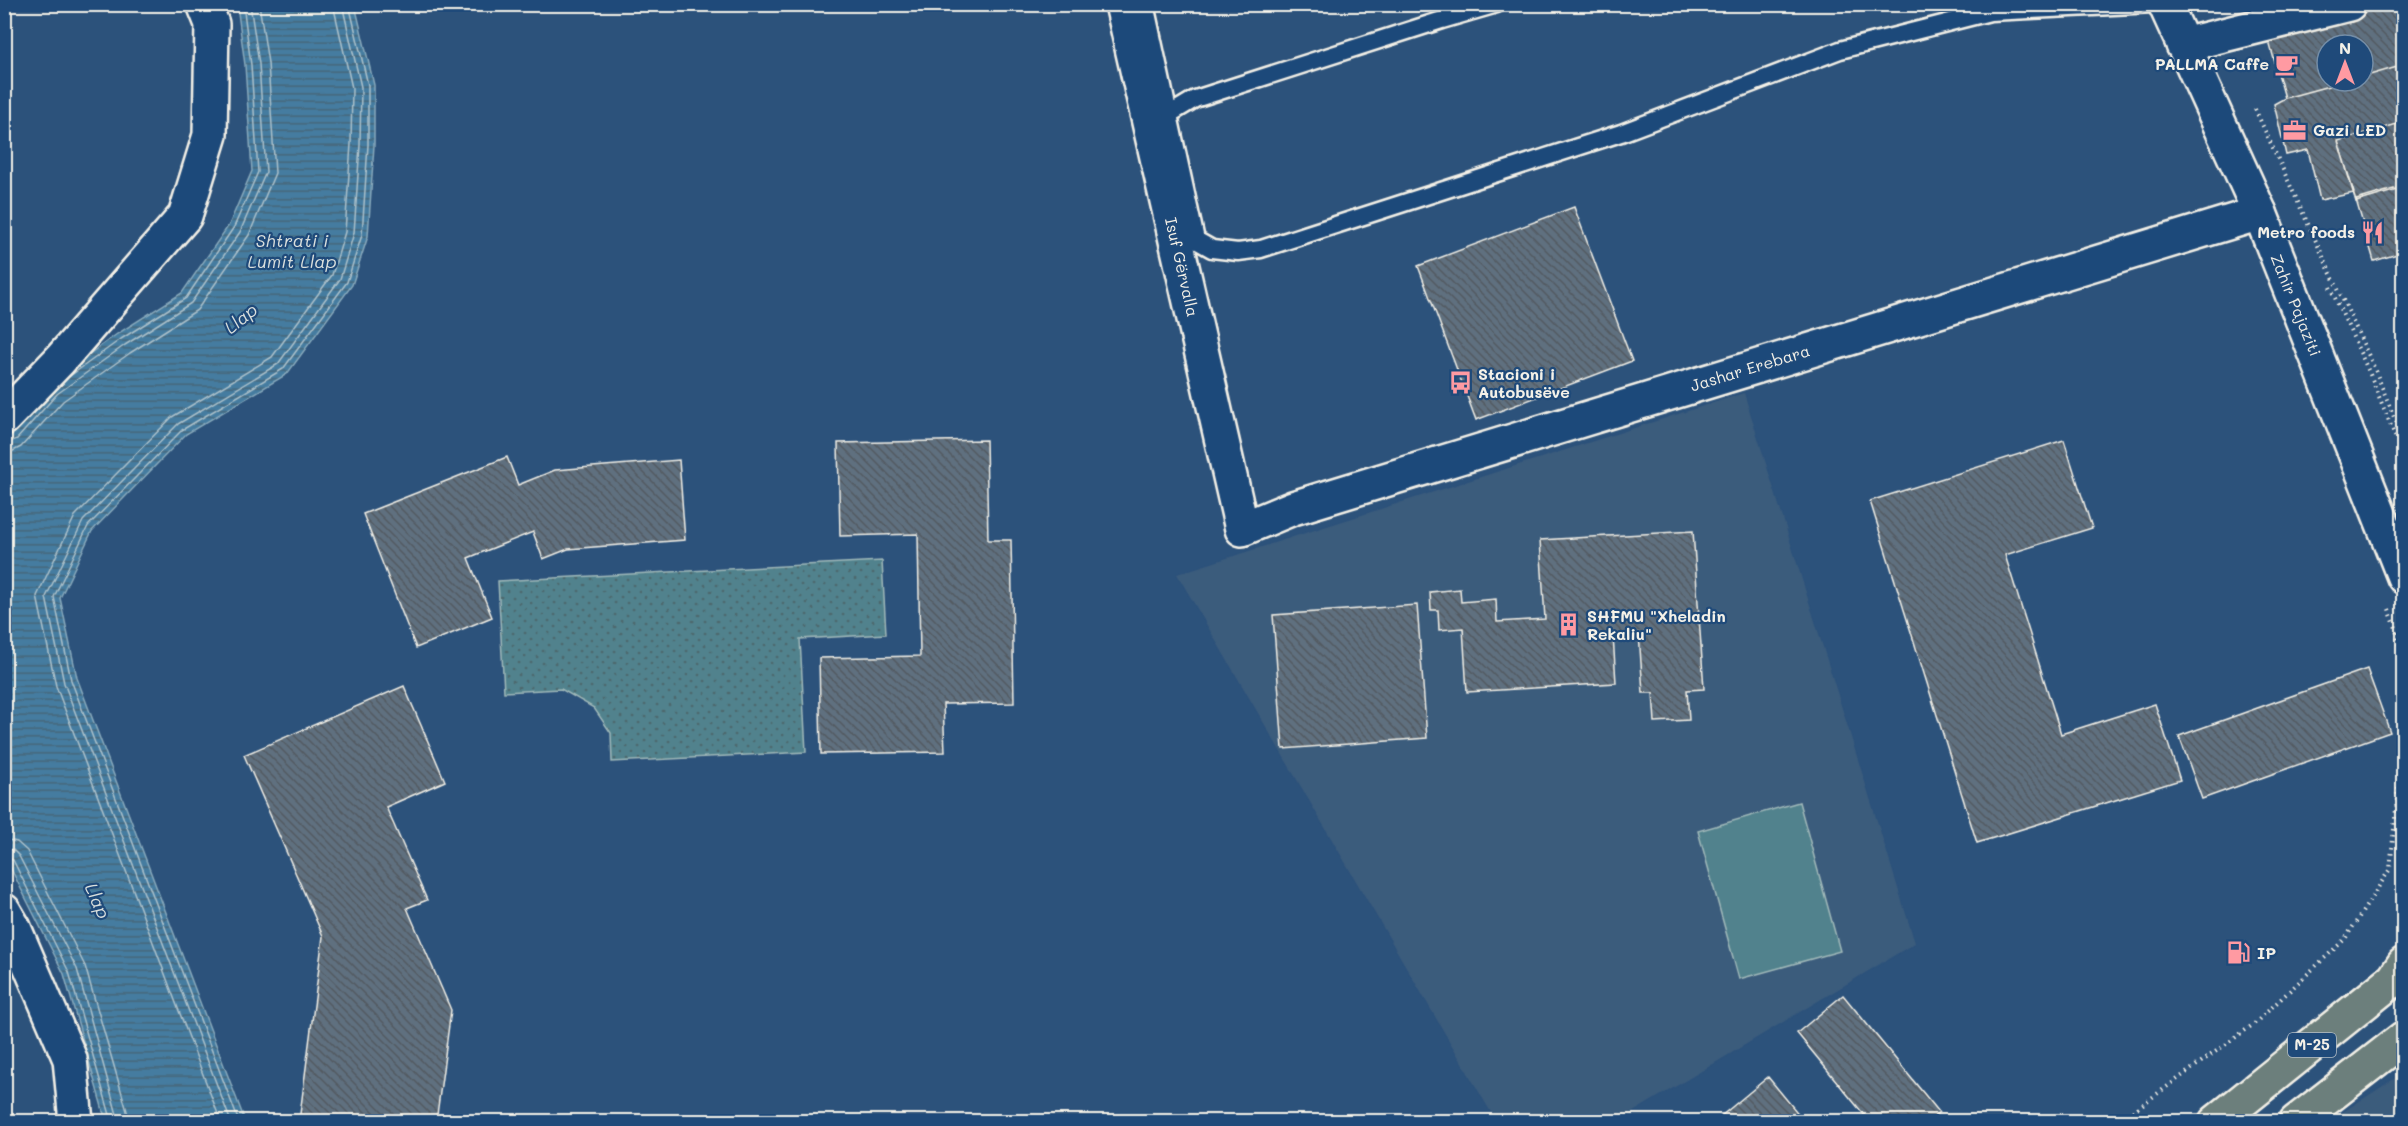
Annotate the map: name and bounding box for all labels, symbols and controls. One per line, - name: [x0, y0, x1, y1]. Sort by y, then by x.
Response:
- north arrow: [2315, 33, 2375, 93]
- text: N: [2339, 37, 2351, 58]
- cafe icon: PALLMA Caffe: [2274, 51, 2300, 77]
- place label: PALLMA Caffe: [2155, 53, 2269, 74]
- office icon: Gazi LED: [2282, 117, 2308, 143]
- place label: Gazi LED: [2313, 119, 2386, 140]
- street label: Isuf Gërvalla: [1161, 215, 1204, 319]
- restaurant icon: Metro foods: [2360, 219, 2386, 245]
- place label: Metro foods: [2257, 221, 2355, 242]
- water label: Shtrati i Lumit Llap: [247, 228, 337, 273]
- street label: Zahir Pajaziti: [2266, 251, 2327, 359]
- water label: Llap: [219, 297, 262, 339]
- street label: Jashar Erebara: [1688, 339, 1812, 396]
- place label: Stacioni i Autobusëve: [1478, 363, 1570, 402]
- bus stop icon: Stacioni i Autobusëve: [1447, 370, 1473, 396]
- place label: SHFMU "Xheladin Rekaliu": [1587, 605, 1726, 644]
- building icon: SHFMU "Xheladin Rekaliu": [1556, 612, 1582, 638]
- water label: Llap: [80, 879, 116, 922]
- fuel station icon: IP: [2226, 940, 2252, 966]
- place label: IP: [2257, 942, 2276, 963]
- road number: M-25: [2288, 1033, 2336, 1057]

